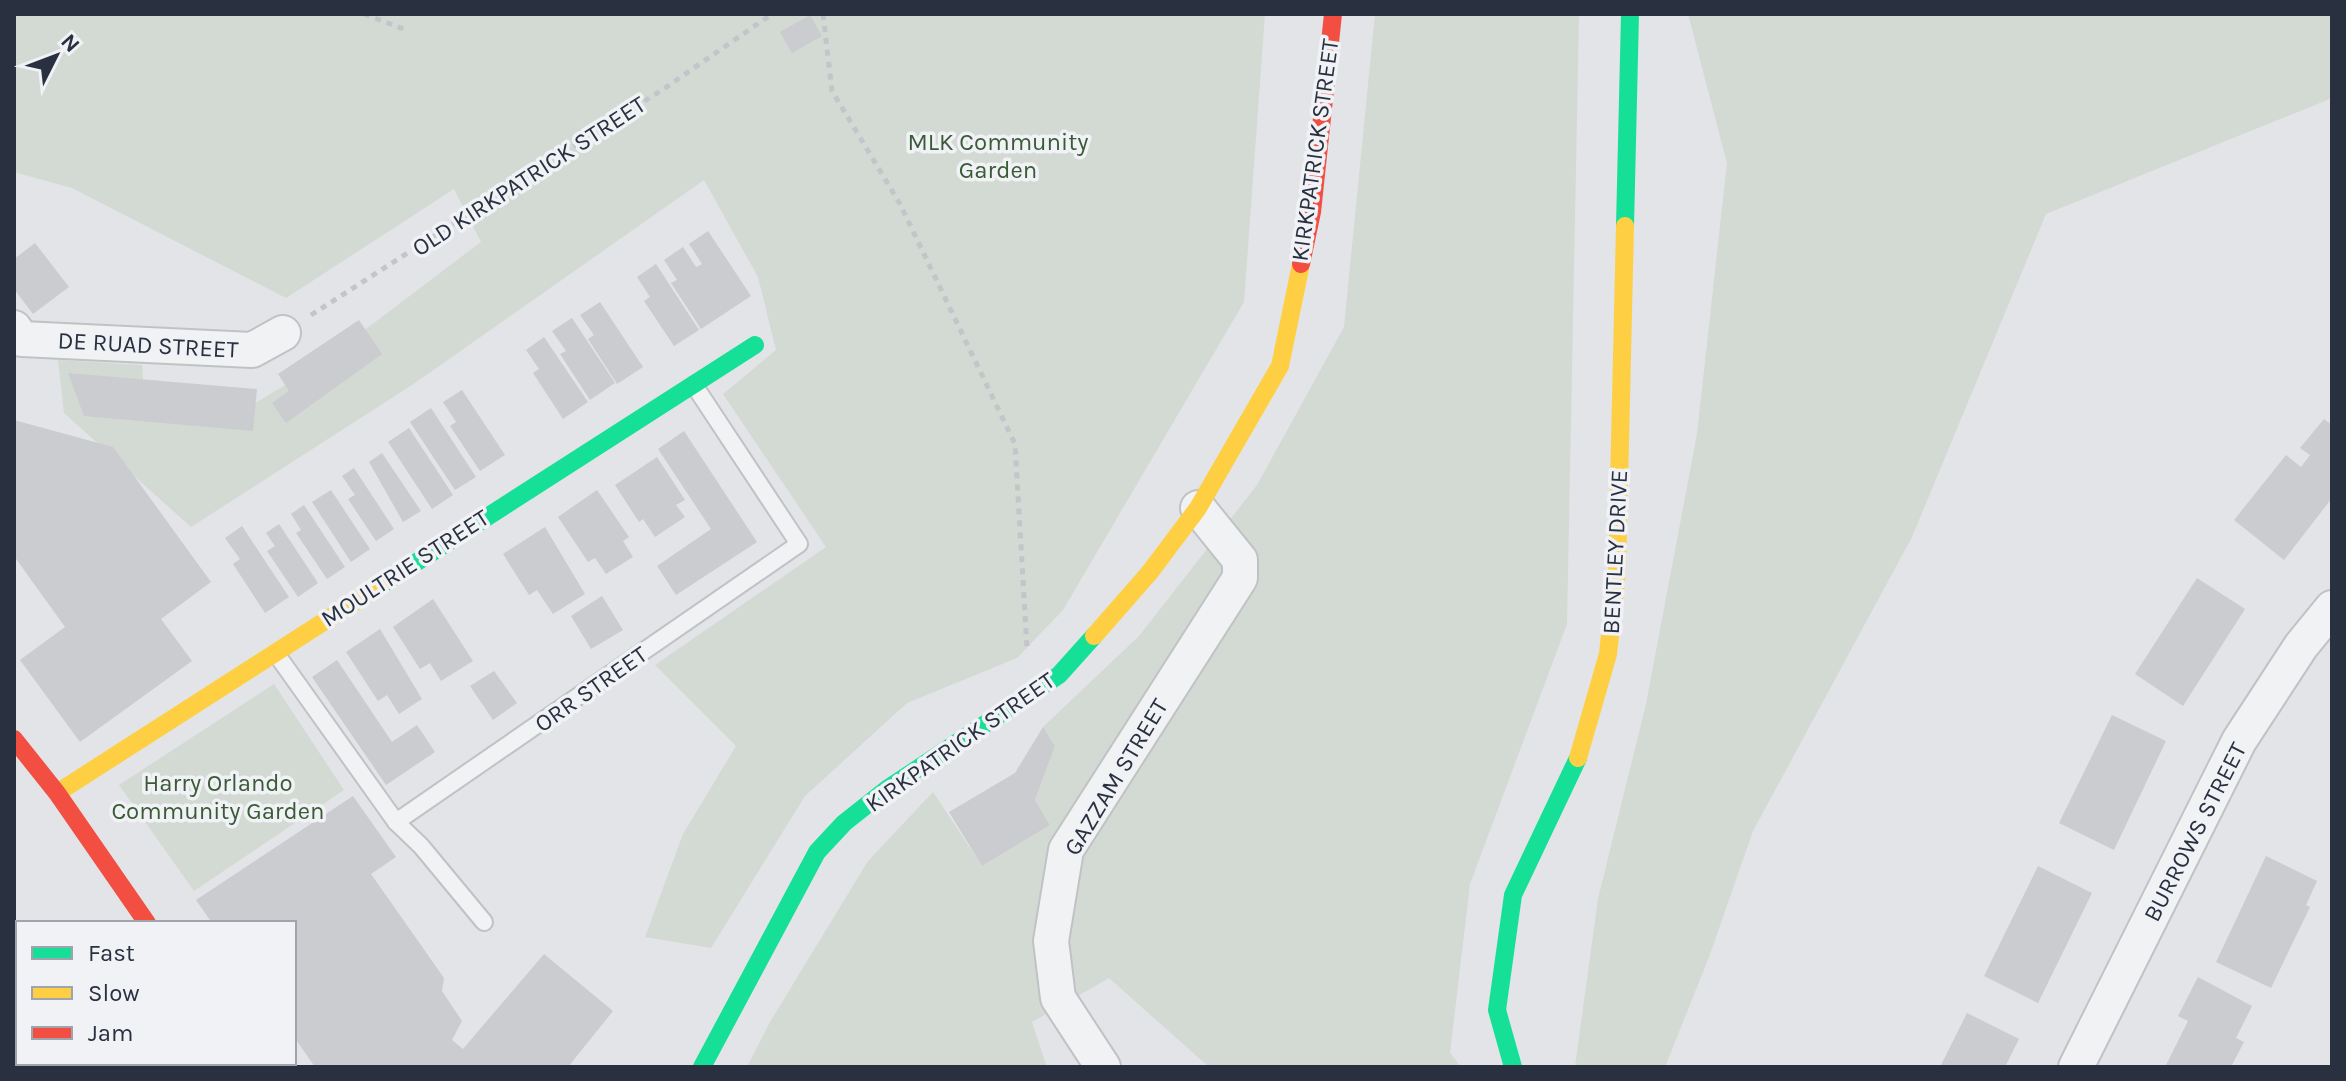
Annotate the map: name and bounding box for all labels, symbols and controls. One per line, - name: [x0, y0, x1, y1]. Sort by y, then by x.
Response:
- north arrow: [16, 16, 96, 96]
- text: N: [55, 29, 85, 58]
- street label: KIRKPATRICK STREET: [1286, 37, 1344, 263]
- street label: OLD KIRKPATRICK STREET: [407, 90, 651, 262]
- park label: MLK Community Garden: [908, 128, 1088, 184]
- street label: DE RUAD STREET: [57, 326, 239, 364]
- street label: BENTLEY DRIVE: [1597, 469, 1633, 635]
- street label: MOULTRIE STREET: [316, 503, 494, 633]
- street label: ORR STREET: [529, 640, 653, 738]
- street label: KIRKPATRICK STREET: [860, 666, 1060, 818]
- street label: GAZZAM STREET: [1058, 694, 1174, 860]
- street label: BURROWS STREET: [2138, 738, 2252, 926]
- park label: Harry Orlando Community Garden: [111, 769, 325, 825]
- legend: [16, 921, 296, 1065]
- text: Fast: [88, 939, 135, 967]
- text: Slow: [88, 979, 140, 1007]
- text: Jam: [88, 1019, 133, 1047]

